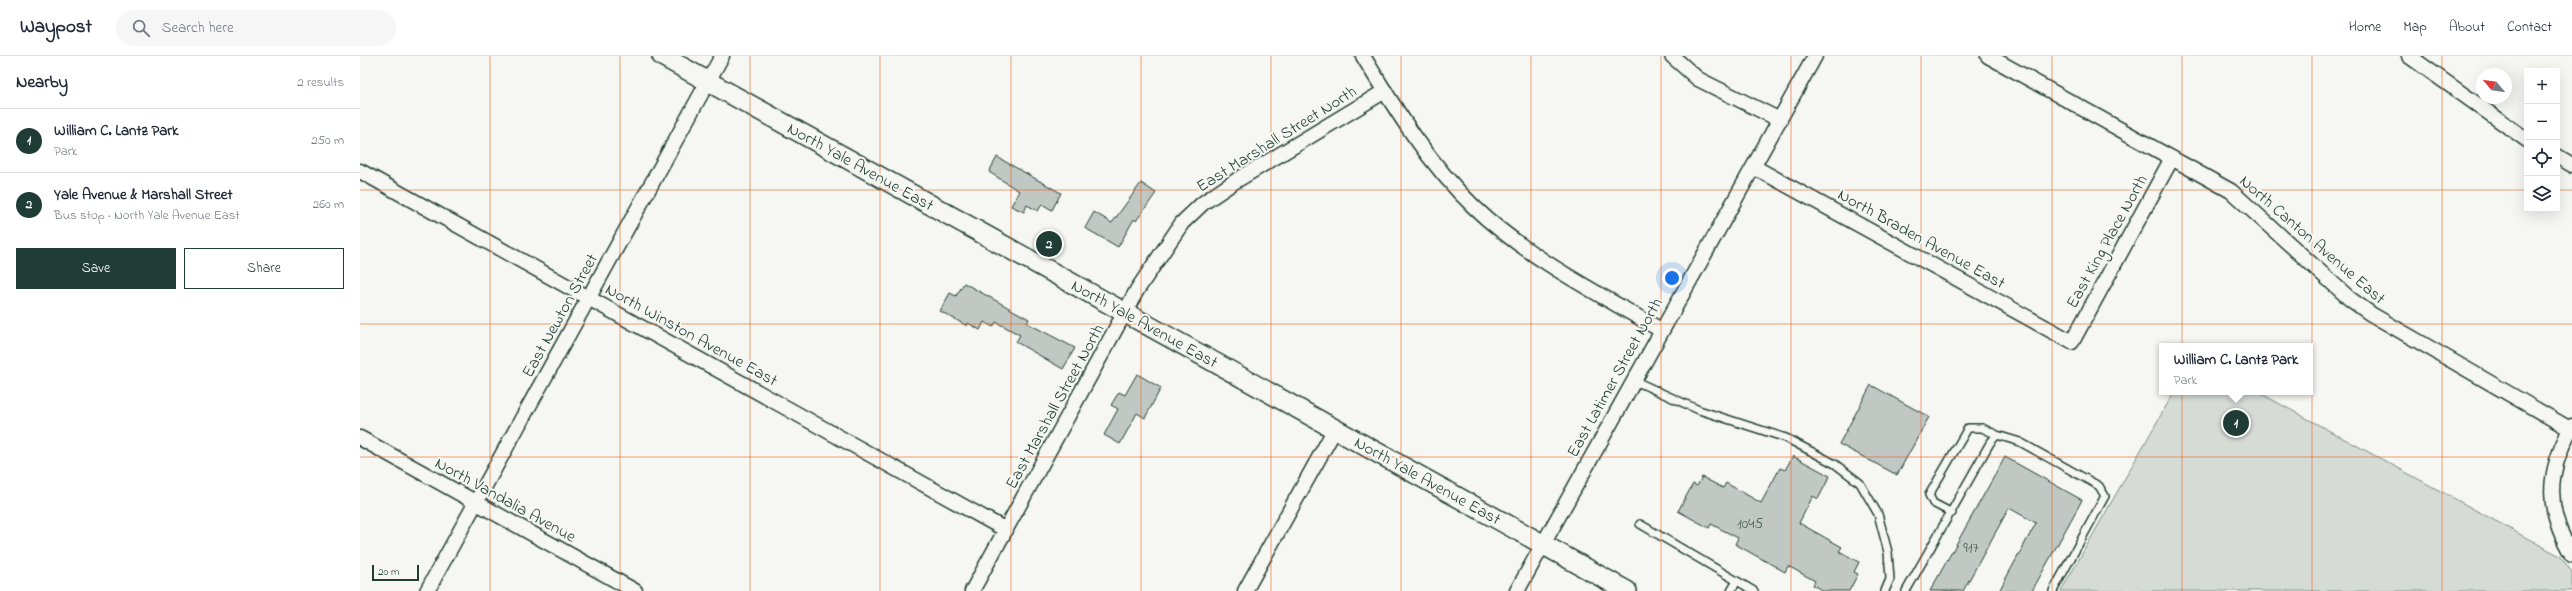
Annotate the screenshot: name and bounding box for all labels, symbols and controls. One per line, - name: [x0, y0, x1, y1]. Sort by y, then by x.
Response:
- search box: [116, 10, 396, 46]
- text: Waypost: [20, 14, 92, 41]
- icon: search: [130, 17, 152, 39]
- text: Search here: [162, 17, 234, 39]
- text: Home: [2349, 17, 2381, 38]
- text: Map: [2403, 17, 2427, 38]
- text: About: [2449, 17, 2485, 38]
- text: Contact: [2507, 17, 2552, 38]
- north arrow: [2476, 68, 2512, 104]
- map controls: [2524, 68, 2560, 212]
- button: +: [2524, 68, 2560, 104]
- text: Nearby: [16, 70, 68, 95]
- text: 2 results: [297, 73, 344, 92]
- street label: East Marshall Street North: [1192, 80, 1362, 199]
- button: −: [2524, 104, 2560, 140]
- street label: North Yale Avenue East: [782, 117, 938, 218]
- text: William C. Lantz Park: [54, 120, 179, 142]
- text: 1: [27, 131, 31, 150]
- text: 250 m: [311, 131, 344, 150]
- button: locate: [2524, 140, 2560, 176]
- text: Park: [54, 142, 78, 161]
- street label: North Canton Avenue East: [2233, 169, 2391, 311]
- street label: East King Place North: [2060, 170, 2156, 314]
- button: layers: [2524, 176, 2560, 212]
- street label: North Braden Avenue East: [1833, 183, 2010, 296]
- text: Yale Avenue & Marshall Street: [54, 184, 233, 206]
- text: 2: [26, 195, 32, 214]
- text: 260 m: [313, 195, 344, 214]
- text: Bus stop · North Yale Avenue East: [54, 206, 240, 225]
- pin: 2: [1036, 229, 1062, 259]
- button: Save: [16, 248, 176, 289]
- button: Share: [184, 248, 344, 289]
- street label: East Newton Street: [516, 249, 605, 382]
- your location: [1662, 268, 1682, 288]
- street label: North Yale Avenue East: [1066, 274, 1222, 375]
- street label: North Winston Avenue East: [600, 277, 782, 393]
- street label: East Latimer Street North: [1561, 293, 1670, 462]
- street label: East Marshall Street North: [999, 320, 1111, 494]
- popup: [2159, 343, 2313, 395]
- text: William C. Lantz Park: [2174, 349, 2298, 371]
- text: Park: [2174, 371, 2197, 390]
- pin: 1: [2223, 408, 2249, 438]
- street label: North Yale Avenue East: [1349, 431, 1505, 532]
- street label: North Vandalia Avenue: [430, 451, 581, 550]
- house number: 1045: [1737, 513, 1763, 535]
- house number: 917: [1963, 537, 1979, 559]
- scale bar: [372, 563, 419, 582]
- text: 20 m: [378, 564, 400, 580]

